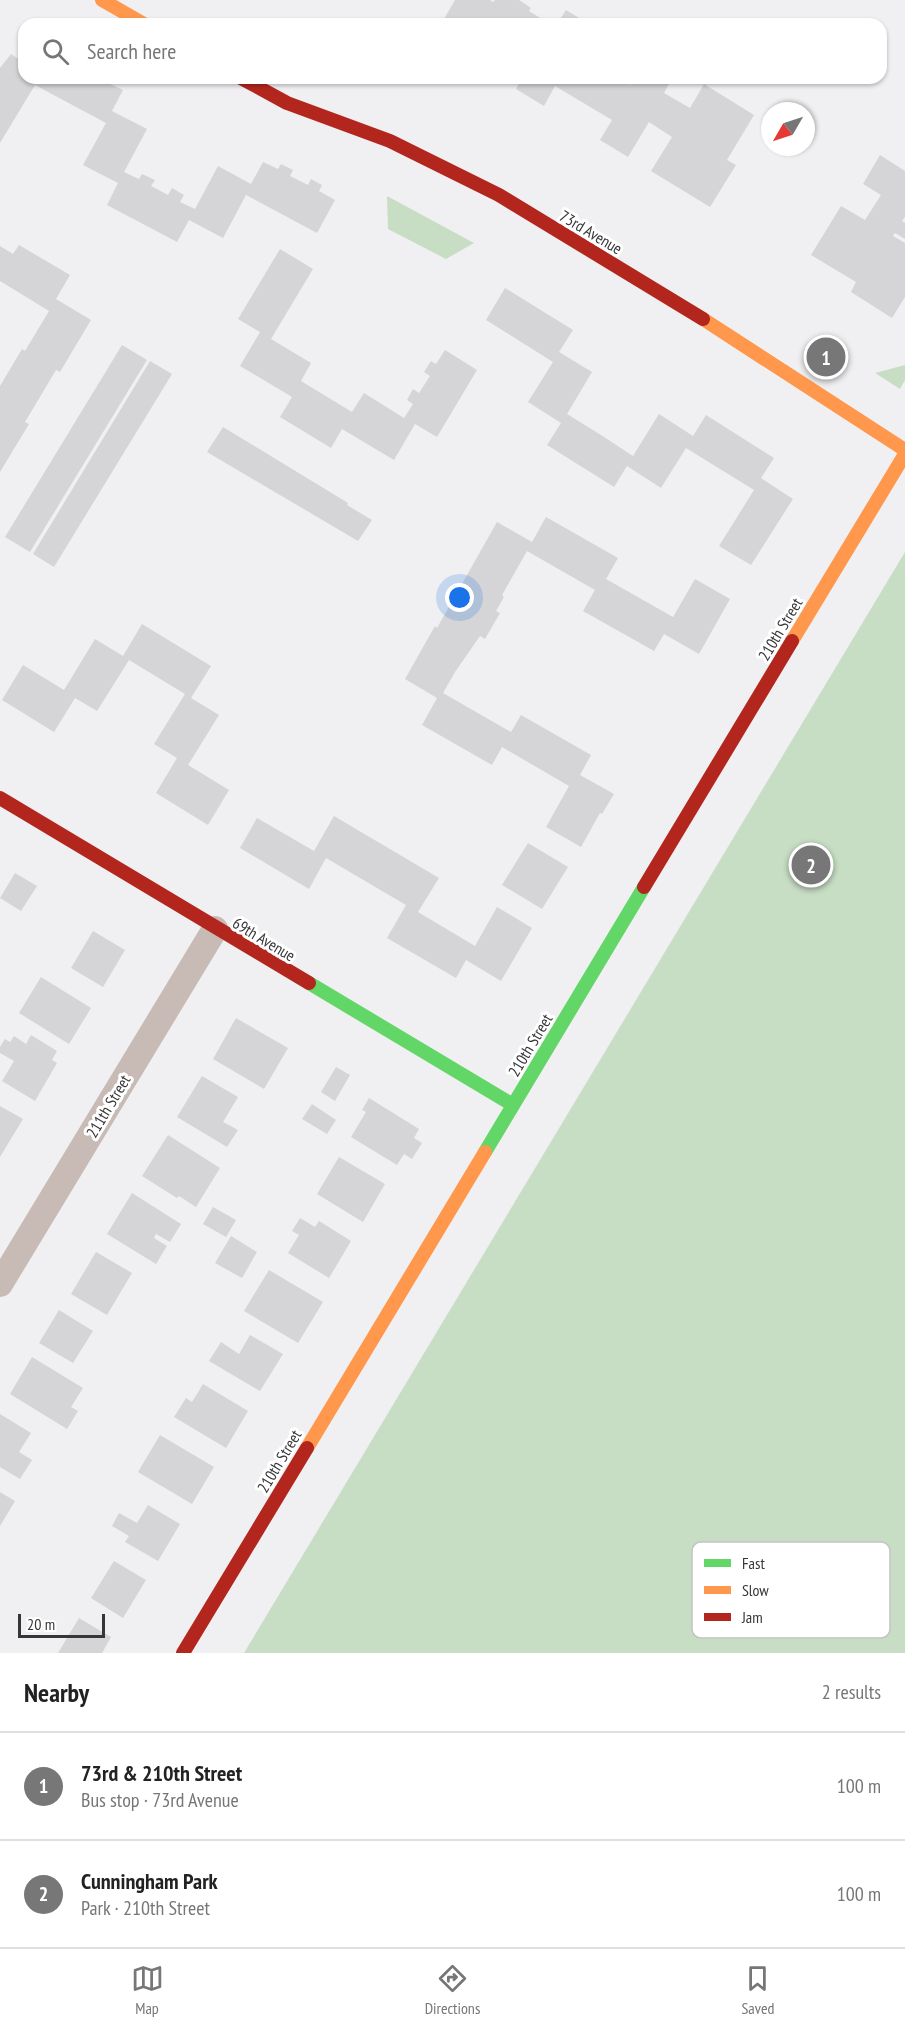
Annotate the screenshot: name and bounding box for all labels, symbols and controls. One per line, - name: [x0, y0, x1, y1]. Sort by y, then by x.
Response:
- search box: [18, 18, 887, 84]
- icon: search: [39, 35, 72, 68]
- text: Search here: [87, 37, 176, 65]
- north arrow: [761, 102, 815, 156]
- street label: 73rd Avenue: [556, 206, 626, 258]
- pin: 1: [806, 334, 846, 380]
- your location: [445, 583, 474, 612]
- street label: 210th Street: [754, 594, 807, 664]
- pin: 2: [792, 842, 830, 888]
- street label: 69th Avenue: [229, 913, 299, 965]
- street label: 210th Street: [504, 1010, 557, 1080]
- street label: 211th Street: [82, 1071, 135, 1141]
- street label: 210th Street: [253, 1426, 306, 1496]
- legend: [692, 1542, 890, 1638]
- text: Fast: [742, 1553, 765, 1573]
- text: Slow: [742, 1580, 769, 1600]
- text: Jam: [741, 1607, 763, 1627]
- scale bar: [18, 1611, 105, 1638]
- text: 20 m: [27, 1614, 55, 1634]
- text: Nearby: [24, 1676, 89, 1709]
- text: 2 results: [822, 1679, 881, 1705]
- text: 73rd & 210th Street: [81, 1759, 242, 1787]
- text: 1: [39, 1773, 48, 1799]
- text: 100 m: [837, 1773, 881, 1799]
- text: Bus stop · 73rd Avenue: [81, 1787, 239, 1813]
- text: Cunningham Park: [81, 1867, 218, 1895]
- text: 2: [39, 1881, 48, 1907]
- text: 100 m: [837, 1881, 881, 1907]
- text: Park · 210th Street: [81, 1895, 210, 1921]
- tab: Map: [131, 1962, 164, 2018]
- tab: Directions: [425, 1962, 480, 2018]
- tab: Saved: [741, 1962, 774, 2018]

